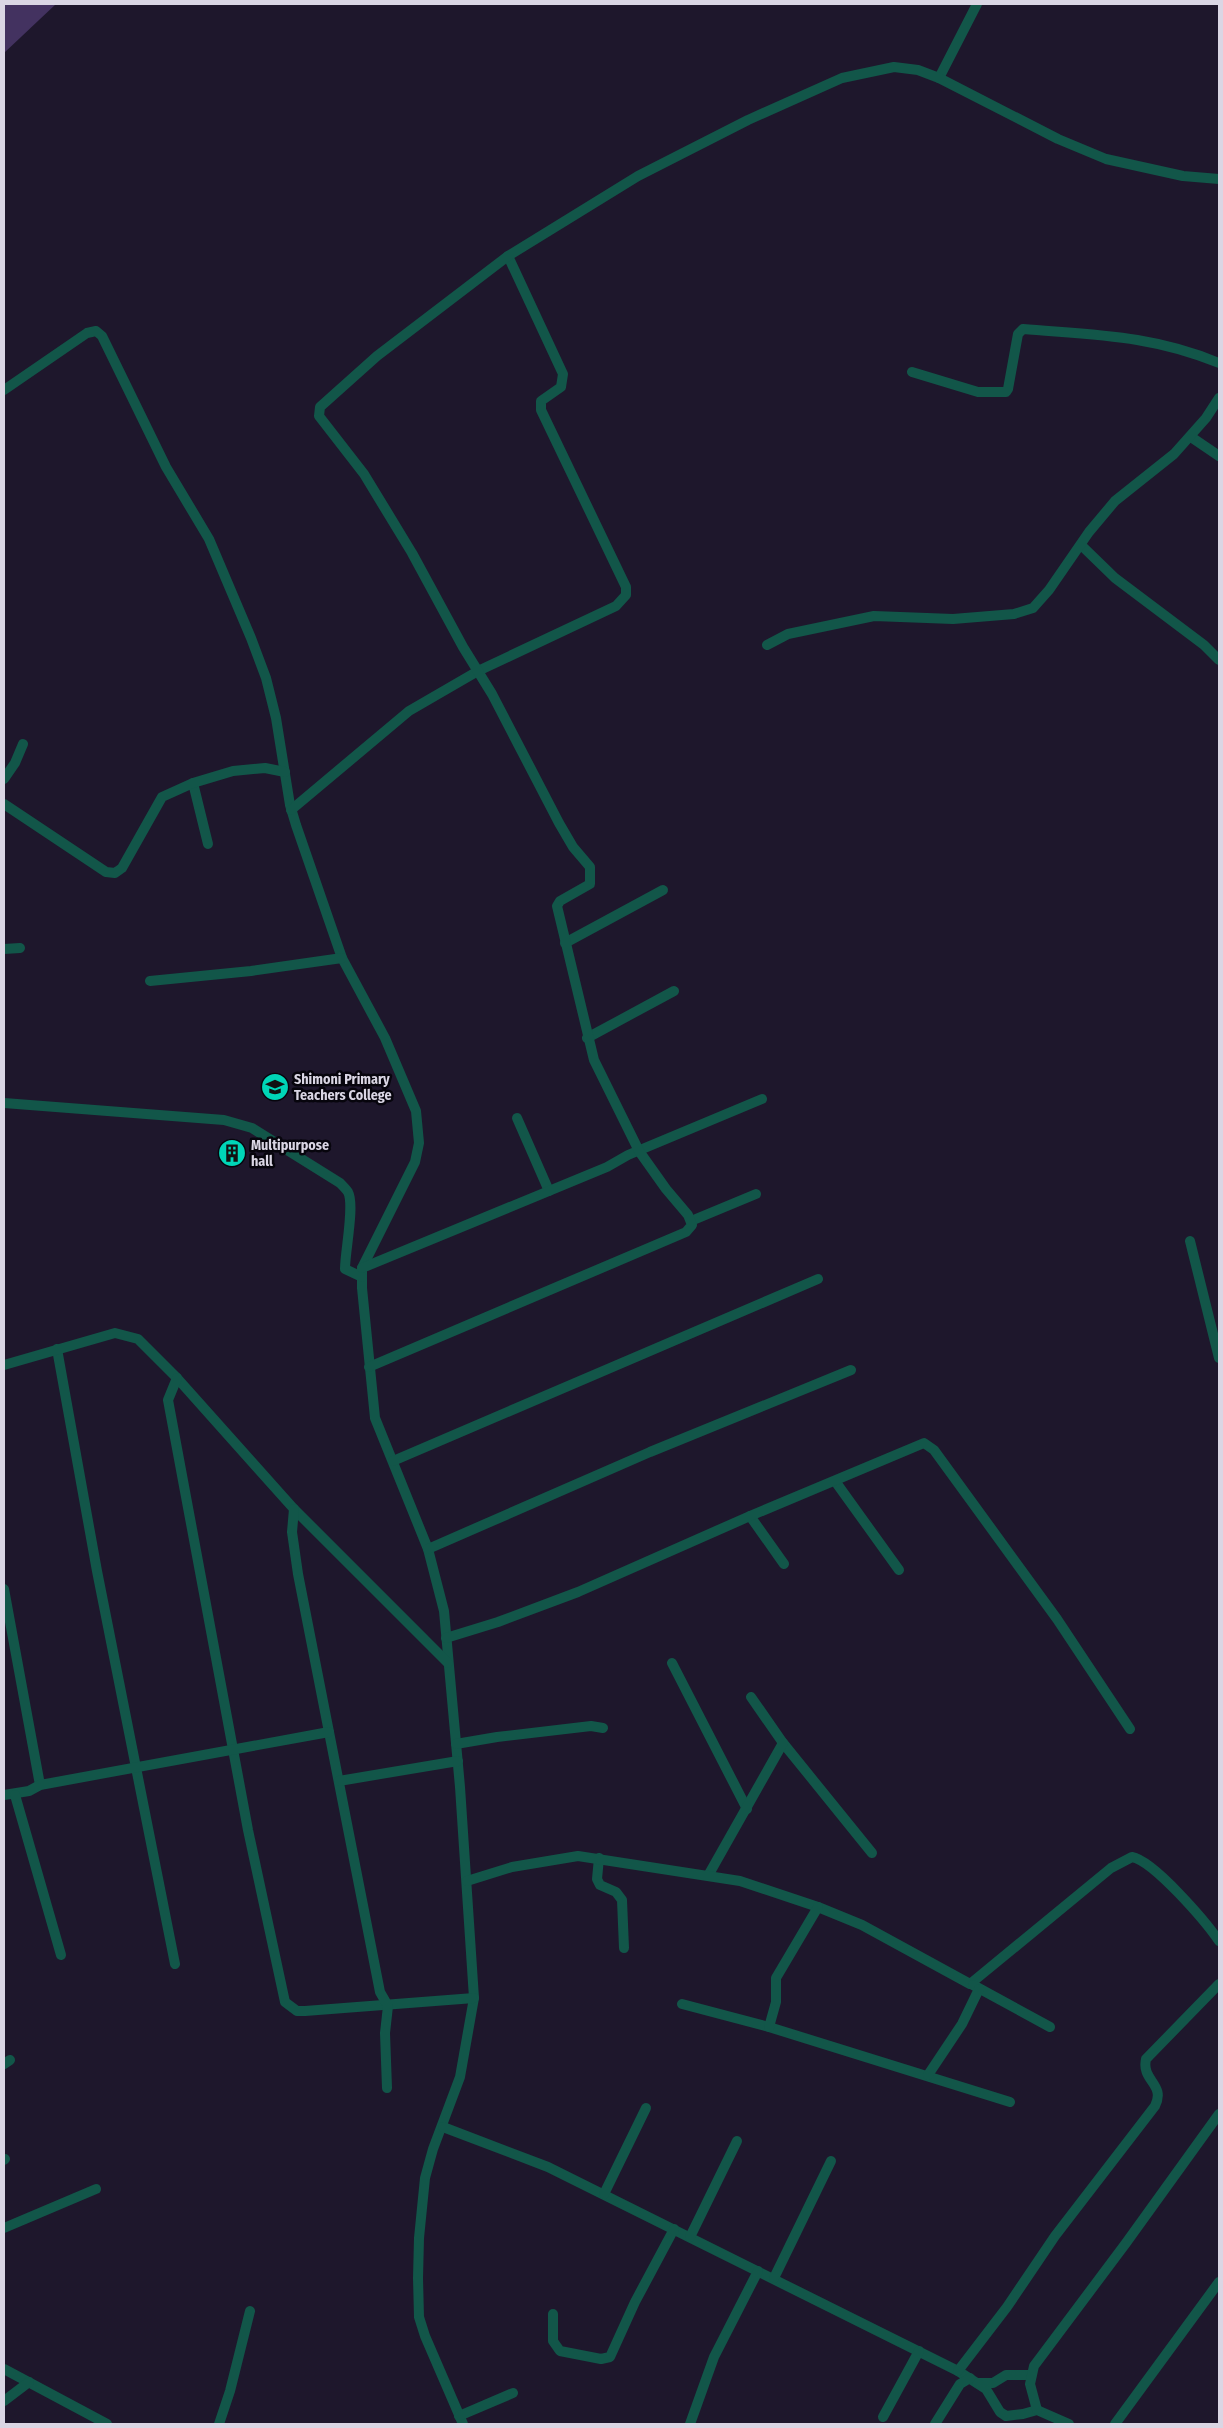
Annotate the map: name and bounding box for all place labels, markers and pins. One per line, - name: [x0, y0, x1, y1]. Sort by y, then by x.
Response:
- place label: Shimoni Primary Teachers College: [294, 1071, 392, 1104]
- school or university icon: Shimoni Primary Teachers College: [260, 1072, 290, 1102]
- place label: Multipurpose hall: [251, 1137, 329, 1170]
- building icon: Multipurpose hall: [217, 1138, 247, 1168]

